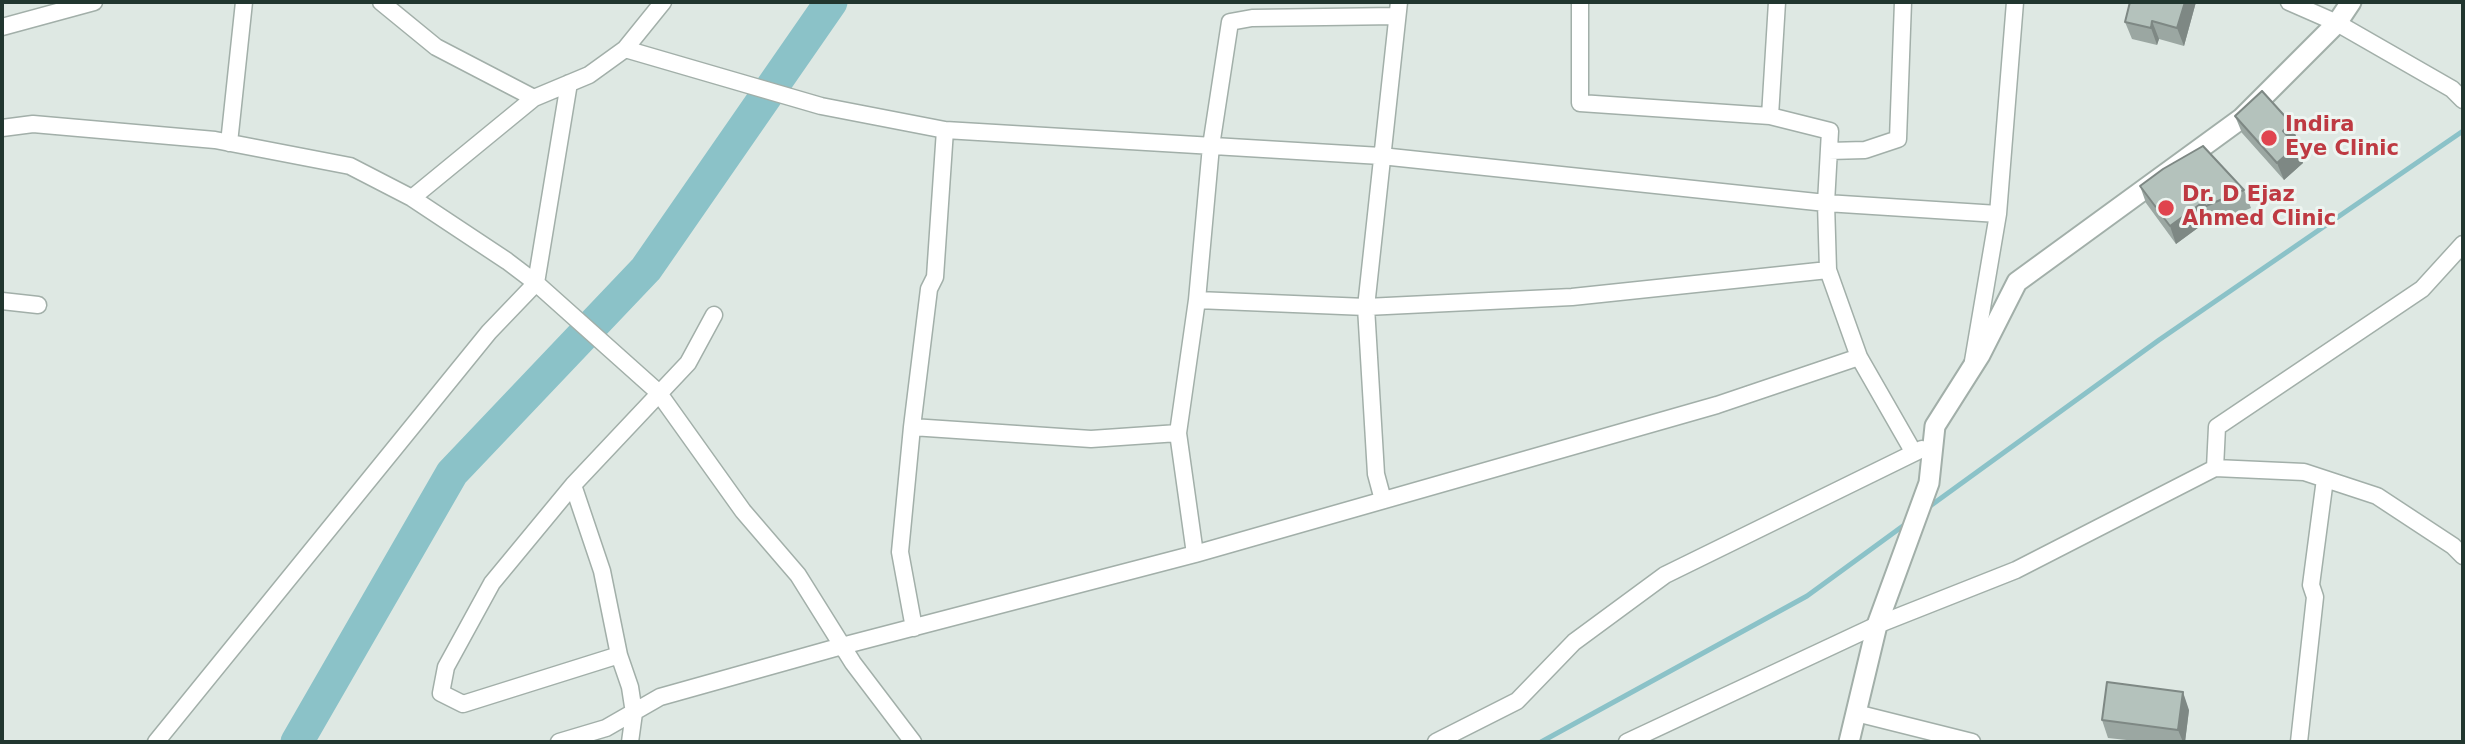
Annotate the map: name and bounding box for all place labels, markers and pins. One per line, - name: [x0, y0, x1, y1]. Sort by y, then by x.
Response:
- place label: Indira Eye Clinic: [2285, 113, 2399, 163]
- marker: Indira Eye Clinic: [2259, 128, 2279, 148]
- place label: Dr. D Ejaz Ahmed Clinic: [2182, 183, 2336, 233]
- marker: Dr. D Ejaz Ahmed Clinic: [2156, 198, 2176, 218]

